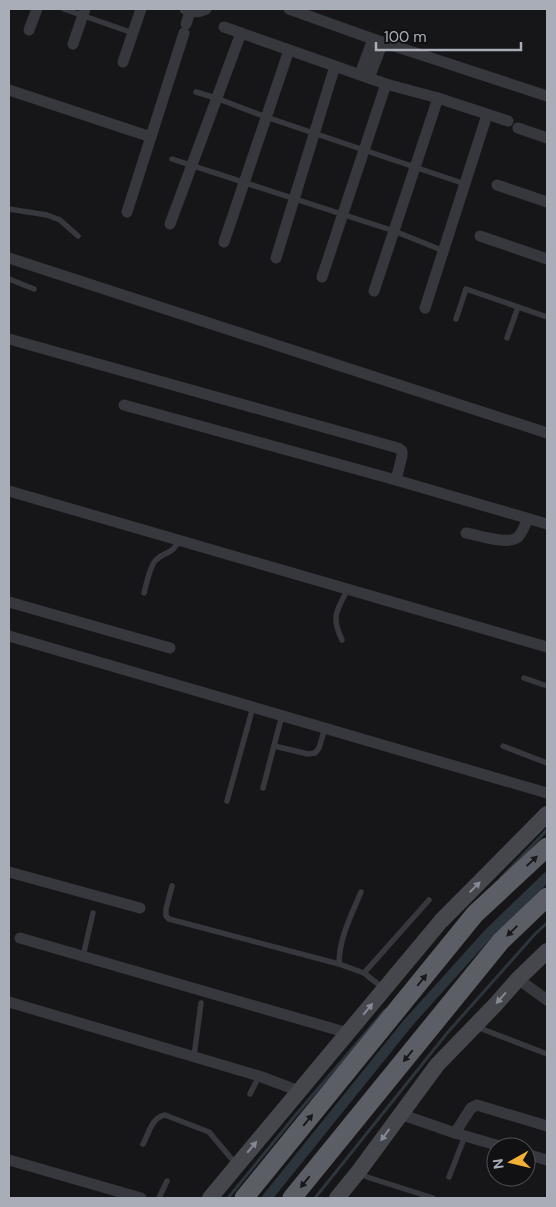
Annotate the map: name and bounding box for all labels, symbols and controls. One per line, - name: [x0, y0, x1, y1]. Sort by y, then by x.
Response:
- scale bar: [376, 20, 521, 52]
- text: 100 m: [384, 27, 427, 47]
- one-way arrow: [525, 855, 537, 867]
- one-way arrow: [469, 881, 481, 893]
- one-way arrow: [506, 925, 518, 937]
- one-way arrow: [416, 974, 427, 987]
- one-way arrow: [496, 992, 507, 1005]
- one-way arrow: [362, 1003, 373, 1016]
- one-way arrow: [402, 1049, 414, 1061]
- one-way arrow: [302, 1114, 314, 1126]
- one-way arrow: [380, 1128, 390, 1142]
- north arrow: [486, 1137, 536, 1187]
- one-way arrow: [247, 1141, 258, 1154]
- text: N: [489, 1157, 508, 1170]
- one-way arrow: [300, 1175, 311, 1188]

